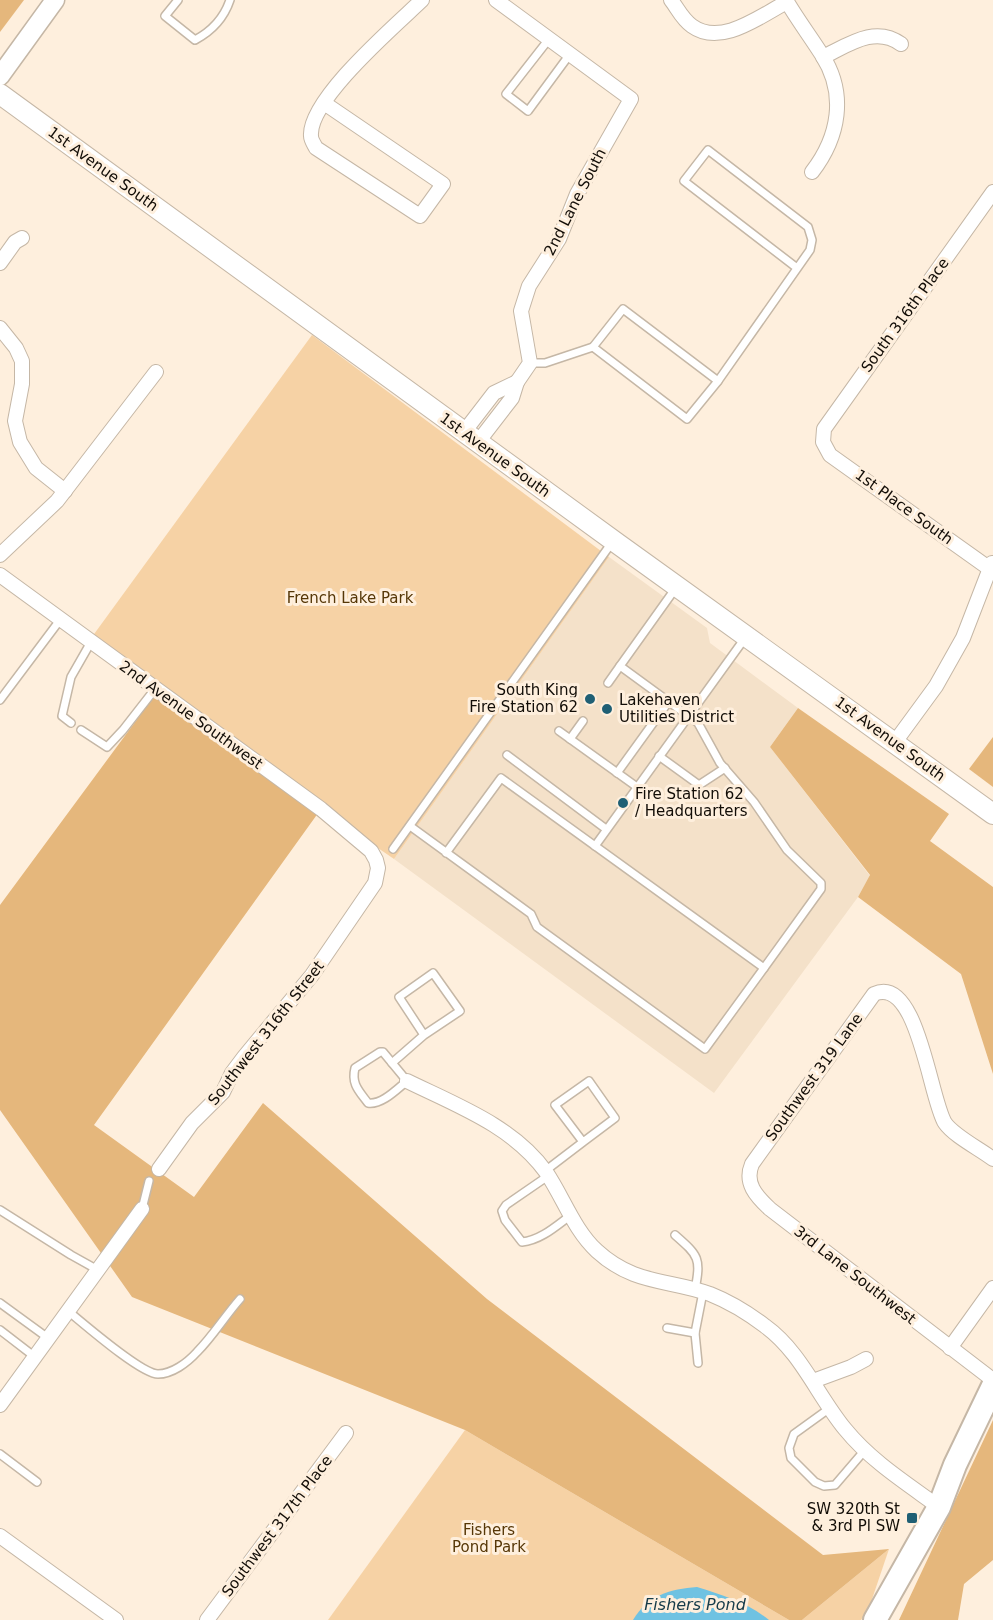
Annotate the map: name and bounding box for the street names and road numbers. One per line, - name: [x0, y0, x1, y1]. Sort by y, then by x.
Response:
- street label: 1st Avenue South: [44, 123, 162, 215]
- street label: 2nd Lane South: [540, 145, 610, 259]
- street label: South 316th Place: [857, 254, 953, 376]
- street label: 1st Avenue South: [436, 409, 554, 501]
- street label: 1st Place South: [852, 466, 956, 548]
- street label: 2nd Avenue Southwest: [116, 657, 266, 773]
- street label: 1st Avenue South: [831, 693, 949, 785]
- street label: Southwest 316th Street: [204, 957, 328, 1109]
- street label: Southwest 319 Lane: [762, 1010, 866, 1144]
- street label: 3rd Lane Southwest: [791, 1222, 920, 1328]
- street label: Southwest 317th Place: [218, 1452, 336, 1600]

